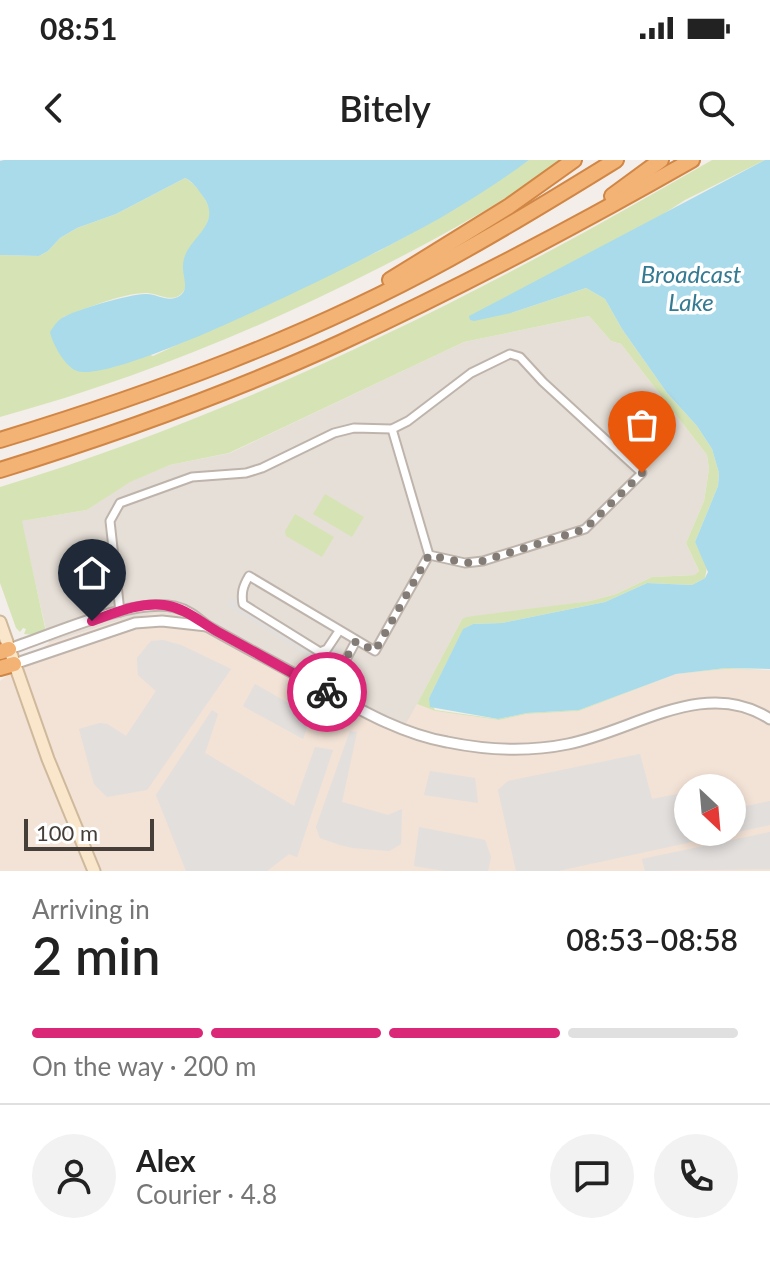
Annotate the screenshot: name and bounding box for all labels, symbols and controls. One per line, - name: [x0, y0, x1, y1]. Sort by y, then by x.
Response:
- text: 08:51: [40, 10, 117, 46]
- icon: back: [32, 86, 76, 130]
- text: Bitely: [339, 86, 431, 130]
- icon: search: [694, 86, 738, 130]
- water label: Broadcast Lake: [641, 259, 742, 316]
- pin: [608, 391, 676, 473]
- icon: bag: [620, 403, 664, 447]
- pin: [58, 539, 126, 621]
- icon: home: [70, 551, 114, 595]
- courier: [287, 652, 367, 732]
- icon: bike: [305, 670, 349, 714]
- north arrow: [674, 774, 746, 846]
- map controls: [674, 774, 746, 846]
- scale bar: [24, 815, 154, 851]
- text: 100 m: [36, 819, 98, 846]
- text: Arriving in: [32, 893, 150, 925]
- text: 08:53–08:58: [566, 921, 738, 957]
- text: 2 min: [32, 924, 160, 986]
- text: On the way · 200 m: [32, 1050, 256, 1082]
- button: person: [32, 1134, 116, 1218]
- button: chat: [550, 1134, 634, 1218]
- button: phone: [654, 1134, 738, 1218]
- text: Alex: [136, 1142, 196, 1178]
- text: Courier · 4.8: [136, 1178, 277, 1210]

